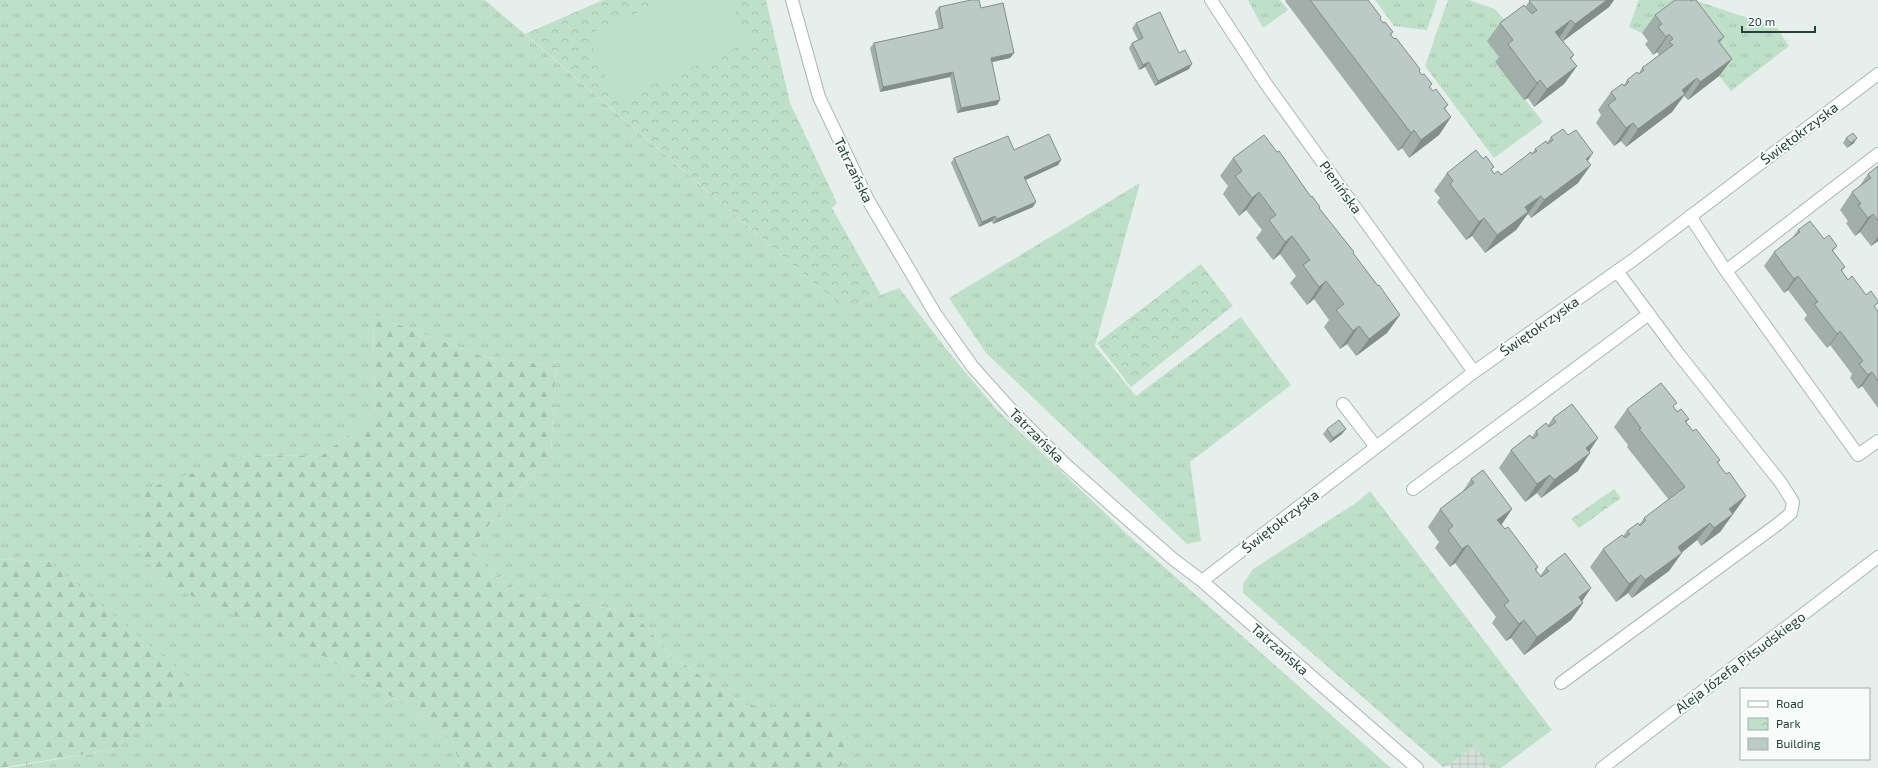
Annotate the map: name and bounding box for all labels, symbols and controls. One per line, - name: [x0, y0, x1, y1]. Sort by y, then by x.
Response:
- scale bar: [1742, 8, 1815, 34]
- text: 20 m: [1748, 14, 1775, 28]
- street label: Świętokrzyska: [1757, 98, 1841, 168]
- street label: Tatrzańska: [831, 135, 877, 205]
- street label: Pienińska: [1316, 157, 1366, 217]
- street label: Świętokrzyska: [1496, 292, 1582, 360]
- street label: Tatrzańska: [1006, 404, 1068, 466]
- street label: Świętokrzyska: [1238, 486, 1322, 556]
- street label: Aleja Józefa Piłsudskiego: [1672, 608, 1808, 716]
- street label: Tatrzańska: [1248, 620, 1312, 678]
- legend: [1740, 688, 1870, 760]
- text: Road: [1776, 696, 1804, 710]
- text: Park: [1776, 716, 1801, 730]
- text: Building: [1776, 736, 1821, 750]

